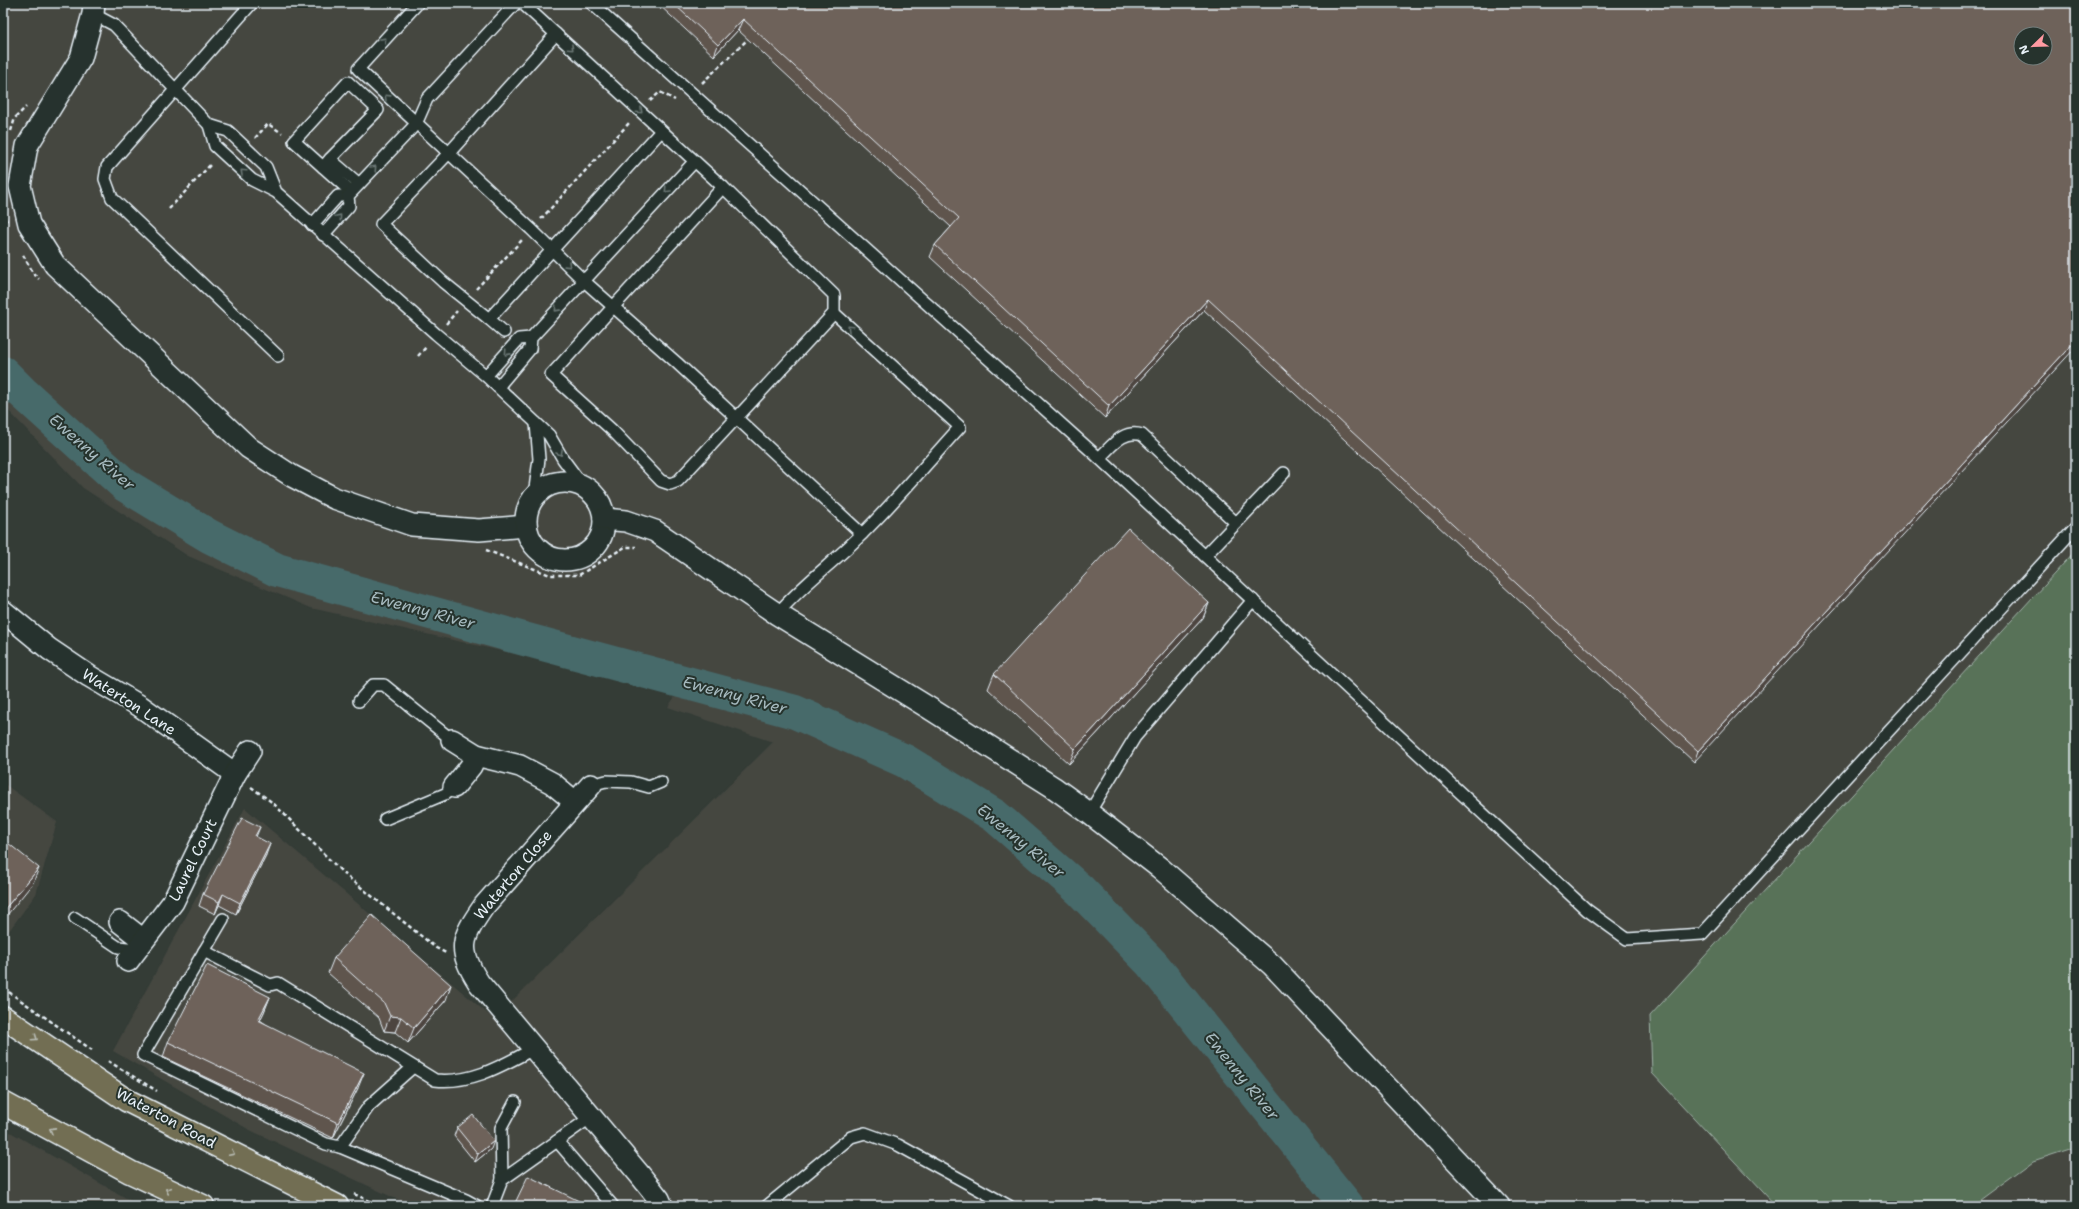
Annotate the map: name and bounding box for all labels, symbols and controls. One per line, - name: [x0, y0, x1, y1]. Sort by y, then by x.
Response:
- north arrow: [2013, 26, 2053, 66]
- one-way arrow: [379, 37, 387, 45]
- one-way arrow: [567, 43, 574, 50]
- text: N: [2016, 43, 2033, 57]
- one-way arrow: [384, 94, 392, 102]
- one-way arrow: [635, 106, 642, 113]
- one-way arrow: [369, 165, 377, 173]
- one-way arrow: [240, 169, 248, 176]
- one-way arrow: [664, 185, 672, 193]
- one-way arrow: [335, 214, 342, 222]
- one-way arrow: [563, 260, 571, 268]
- one-way arrow: [555, 304, 562, 312]
- one-way arrow: [847, 325, 855, 333]
- one-way arrow: [504, 348, 512, 356]
- water label: Ewenny River: [45, 409, 140, 495]
- one-way arrow: [555, 449, 562, 457]
- water label: Ewenny River: [368, 586, 478, 634]
- street label: Waterton Lane: [78, 664, 180, 740]
- water label: Ewenny River: [680, 671, 790, 719]
- water label: Ewenny River: [973, 799, 1070, 883]
- street label: Laurel Court: [164, 815, 222, 905]
- street label: Waterton Close: [470, 826, 556, 924]
- water label: Ewenny River: [1200, 1028, 1284, 1125]
- one-way arrow: [31, 1034, 38, 1041]
- street label: Waterton Road: [112, 1083, 220, 1153]
- one-way arrow: [49, 1127, 57, 1134]
- one-way arrow: [228, 1148, 235, 1156]
- one-way arrow: [165, 1187, 172, 1195]

